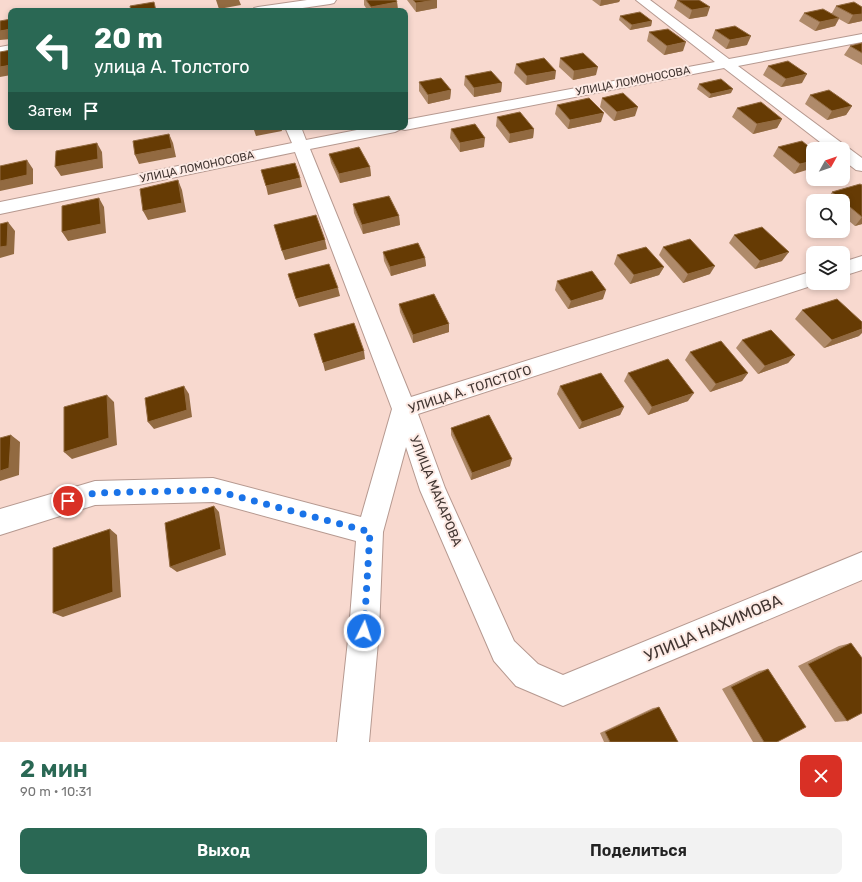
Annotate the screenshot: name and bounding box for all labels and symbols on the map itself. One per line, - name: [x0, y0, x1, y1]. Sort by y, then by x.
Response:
- street label: УЛИЦА ЛОМОНОСОВА: [575, 63, 692, 98]
- north arrow: [806, 142, 850, 186]
- street label: УЛИЦА ЛОМОНОСОВА: [139, 148, 256, 185]
- street label: УЛИЦА А. ТОЛСТОГО: [407, 362, 534, 416]
- street label: УЛИЦА МАКАРОВА: [407, 433, 465, 549]
- pin: [51, 484, 85, 518]
- street label: УЛИЦА НАХИМОВА: [641, 590, 785, 666]
- position arrow: [343, 610, 385, 652]

